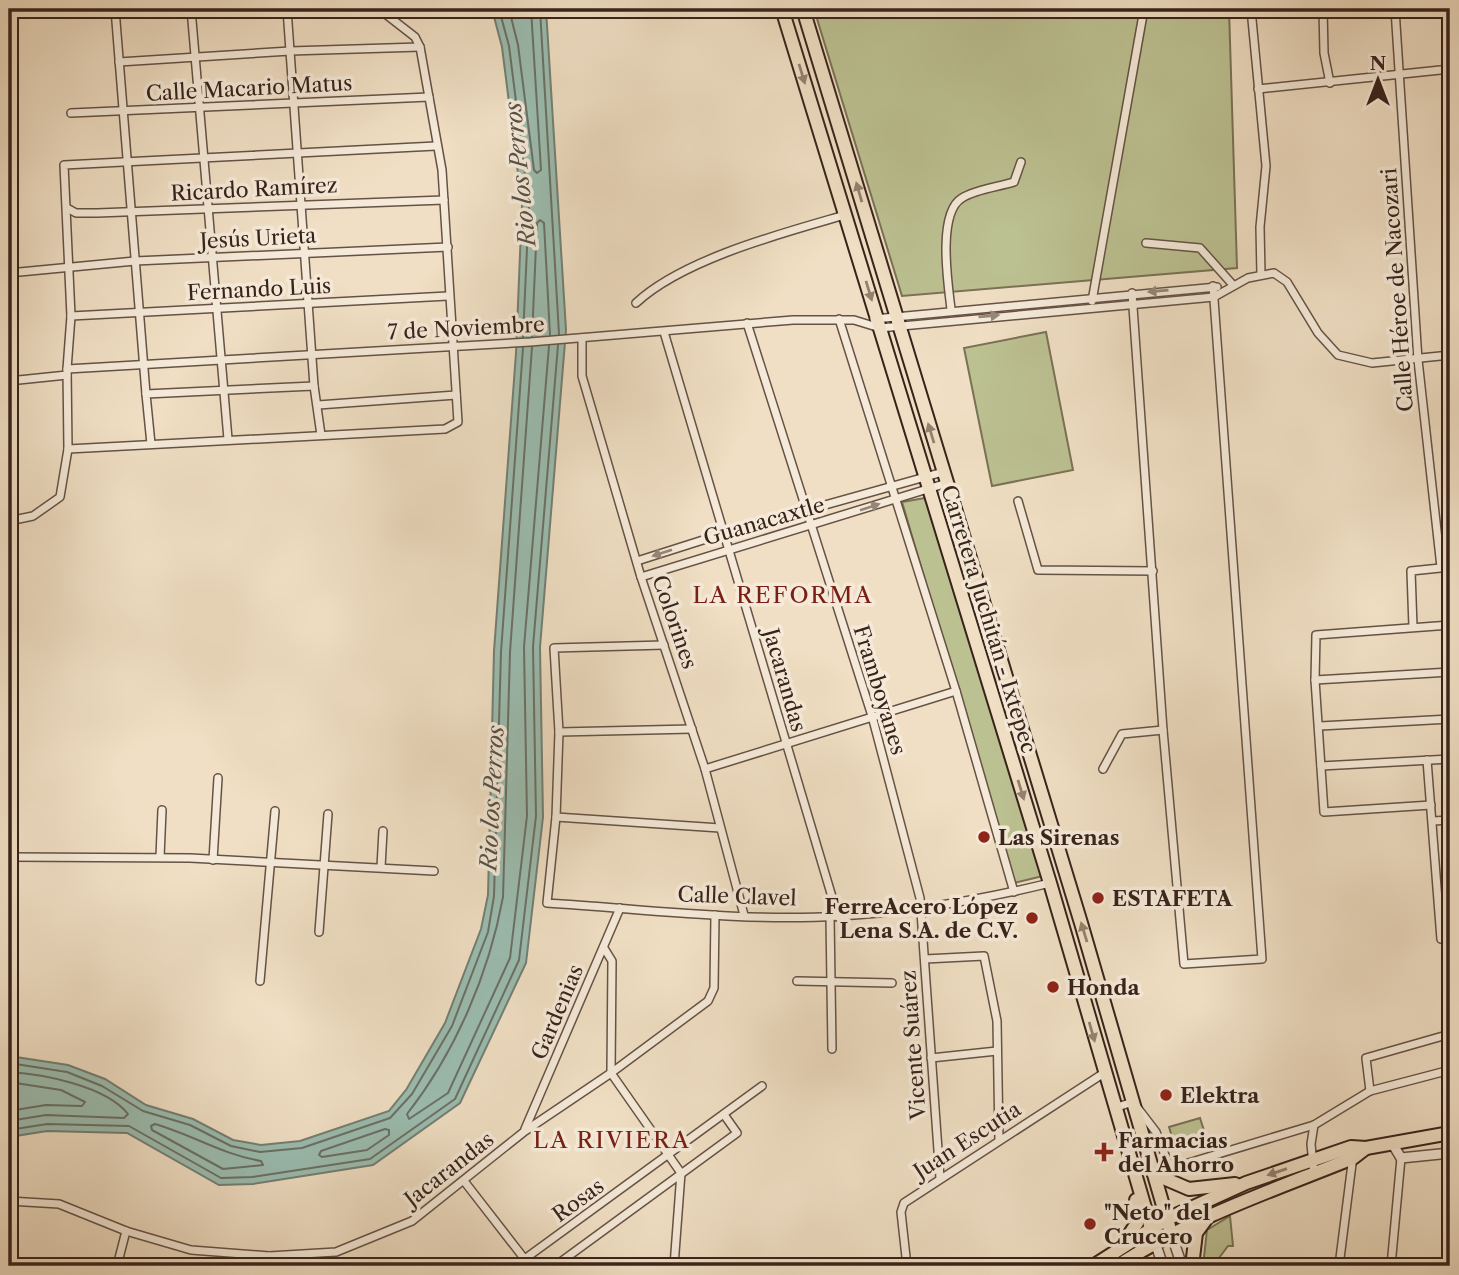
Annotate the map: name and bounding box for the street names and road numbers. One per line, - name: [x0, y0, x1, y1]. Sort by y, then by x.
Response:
- street label: Calle Macario Matus: [145, 70, 353, 106]
- street label: Calle Héroe de Nacozari: [1376, 167, 1418, 413]
- street label: Ricardo Ramírez: [170, 172, 338, 206]
- street label: Jesús Urieta: [196, 222, 318, 254]
- street label: Fernando Luis: [186, 273, 332, 305]
- street label: 7 de Noviembre: [387, 311, 545, 345]
- street label: Carretera Juchitán - Ixtepec: [936, 482, 1042, 756]
- street label: Guanacaxtle: [701, 492, 827, 550]
- street label: Colorines: [647, 572, 703, 672]
- street label: Framboyanes: [848, 622, 912, 758]
- street label: Jacarandas: [758, 623, 812, 735]
- street label: Calle Clavel: [677, 881, 797, 911]
- street label: Gardenias: [526, 961, 588, 1063]
- street label: Vicente Suárez: [895, 969, 931, 1122]
- street label: Juan Escutia: [906, 1096, 1026, 1185]
- street label: Jacarandas: [397, 1126, 499, 1213]
- street label: Rosas: [547, 1173, 609, 1227]

